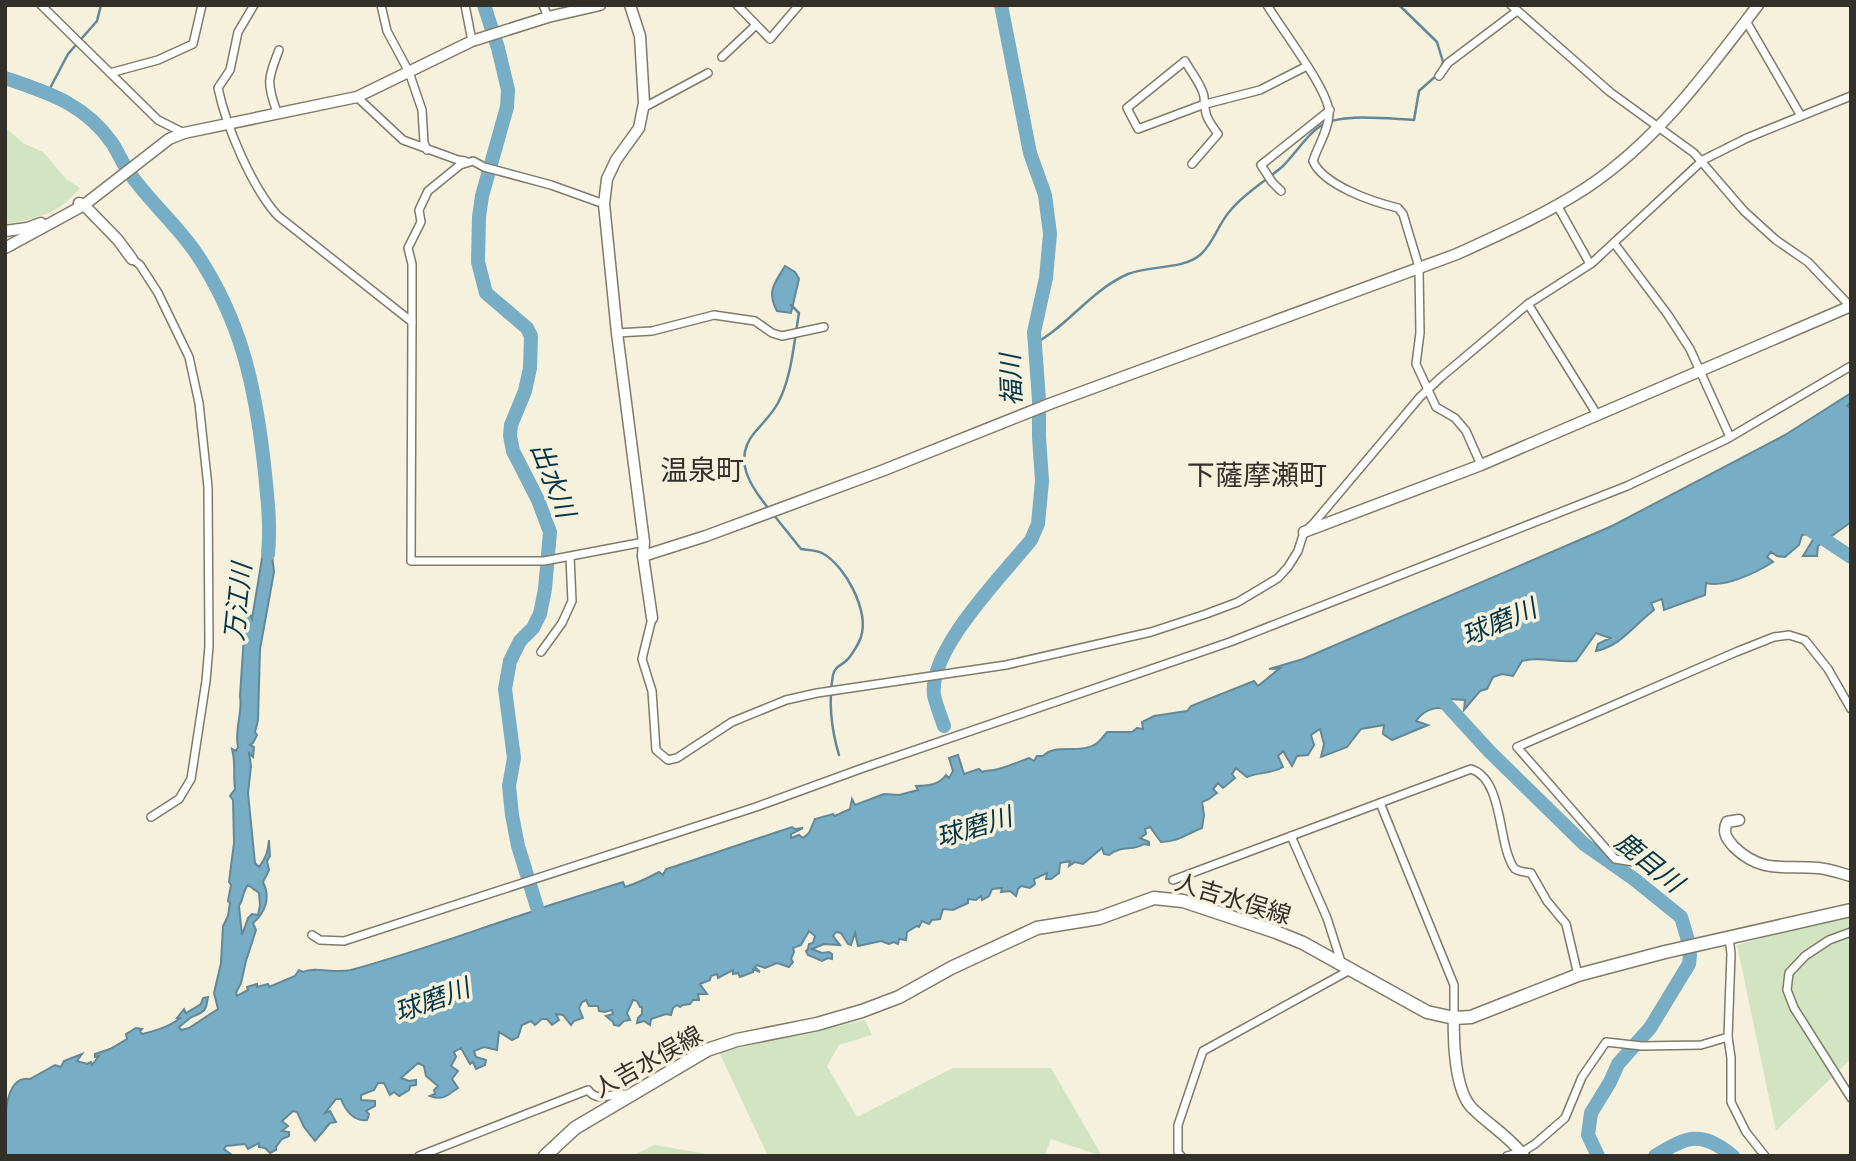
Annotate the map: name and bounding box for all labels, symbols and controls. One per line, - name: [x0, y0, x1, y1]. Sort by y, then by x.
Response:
- water label: 福川: [993, 350, 1028, 407]
- water label: 出水川: [524, 437, 584, 525]
- district label: 温泉町: [660, 452, 744, 487]
- district label: 下薩摩瀬町: [1187, 457, 1327, 492]
- water label: 万江川: [217, 558, 258, 642]
- water label: 球磨川: [1456, 590, 1544, 652]
- water label: 球磨川: [932, 798, 1019, 854]
- water label: 鹿目川: [1609, 824, 1692, 901]
- street label: 人吉水俣線: [1172, 866, 1295, 930]
- water label: 球磨川: [390, 970, 477, 1028]
- street label: 人吉水俣線: [588, 1019, 707, 1103]

